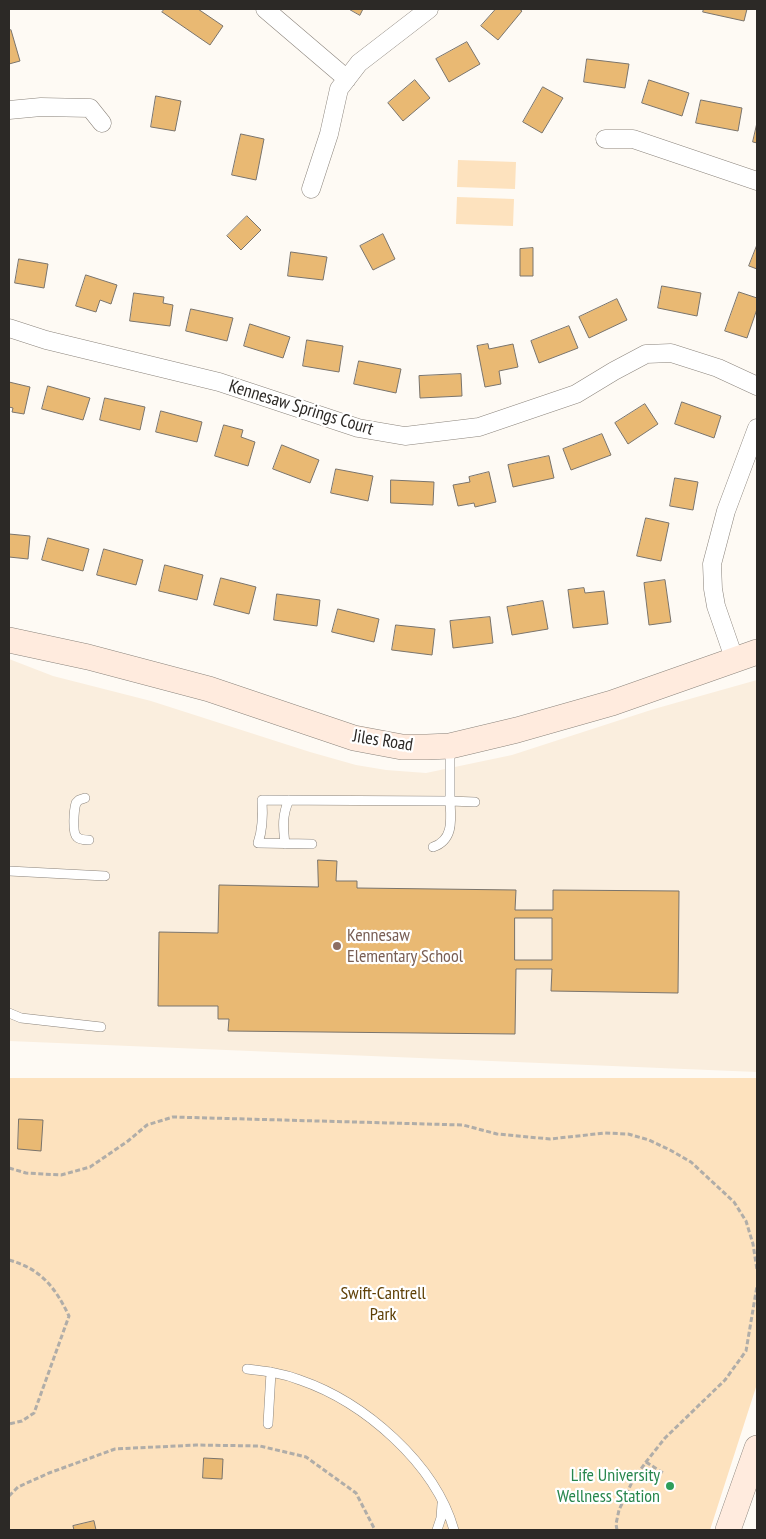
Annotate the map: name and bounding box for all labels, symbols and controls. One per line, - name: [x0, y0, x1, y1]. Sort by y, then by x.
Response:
- street label: Kennesaw Springs Court: [226, 376, 376, 440]
- street label: Jiles Road: [351, 726, 415, 756]
- place label: Kennesaw Elementary School: [347, 925, 463, 968]
- marker: Kennesaw Elementary School: [331, 940, 343, 952]
- park label: Swift-Cantrell Park: [340, 1283, 426, 1326]
- place label: Life University Wellness Station: [557, 1465, 660, 1508]
- marker: Life University Wellness Station: [664, 1480, 676, 1492]

